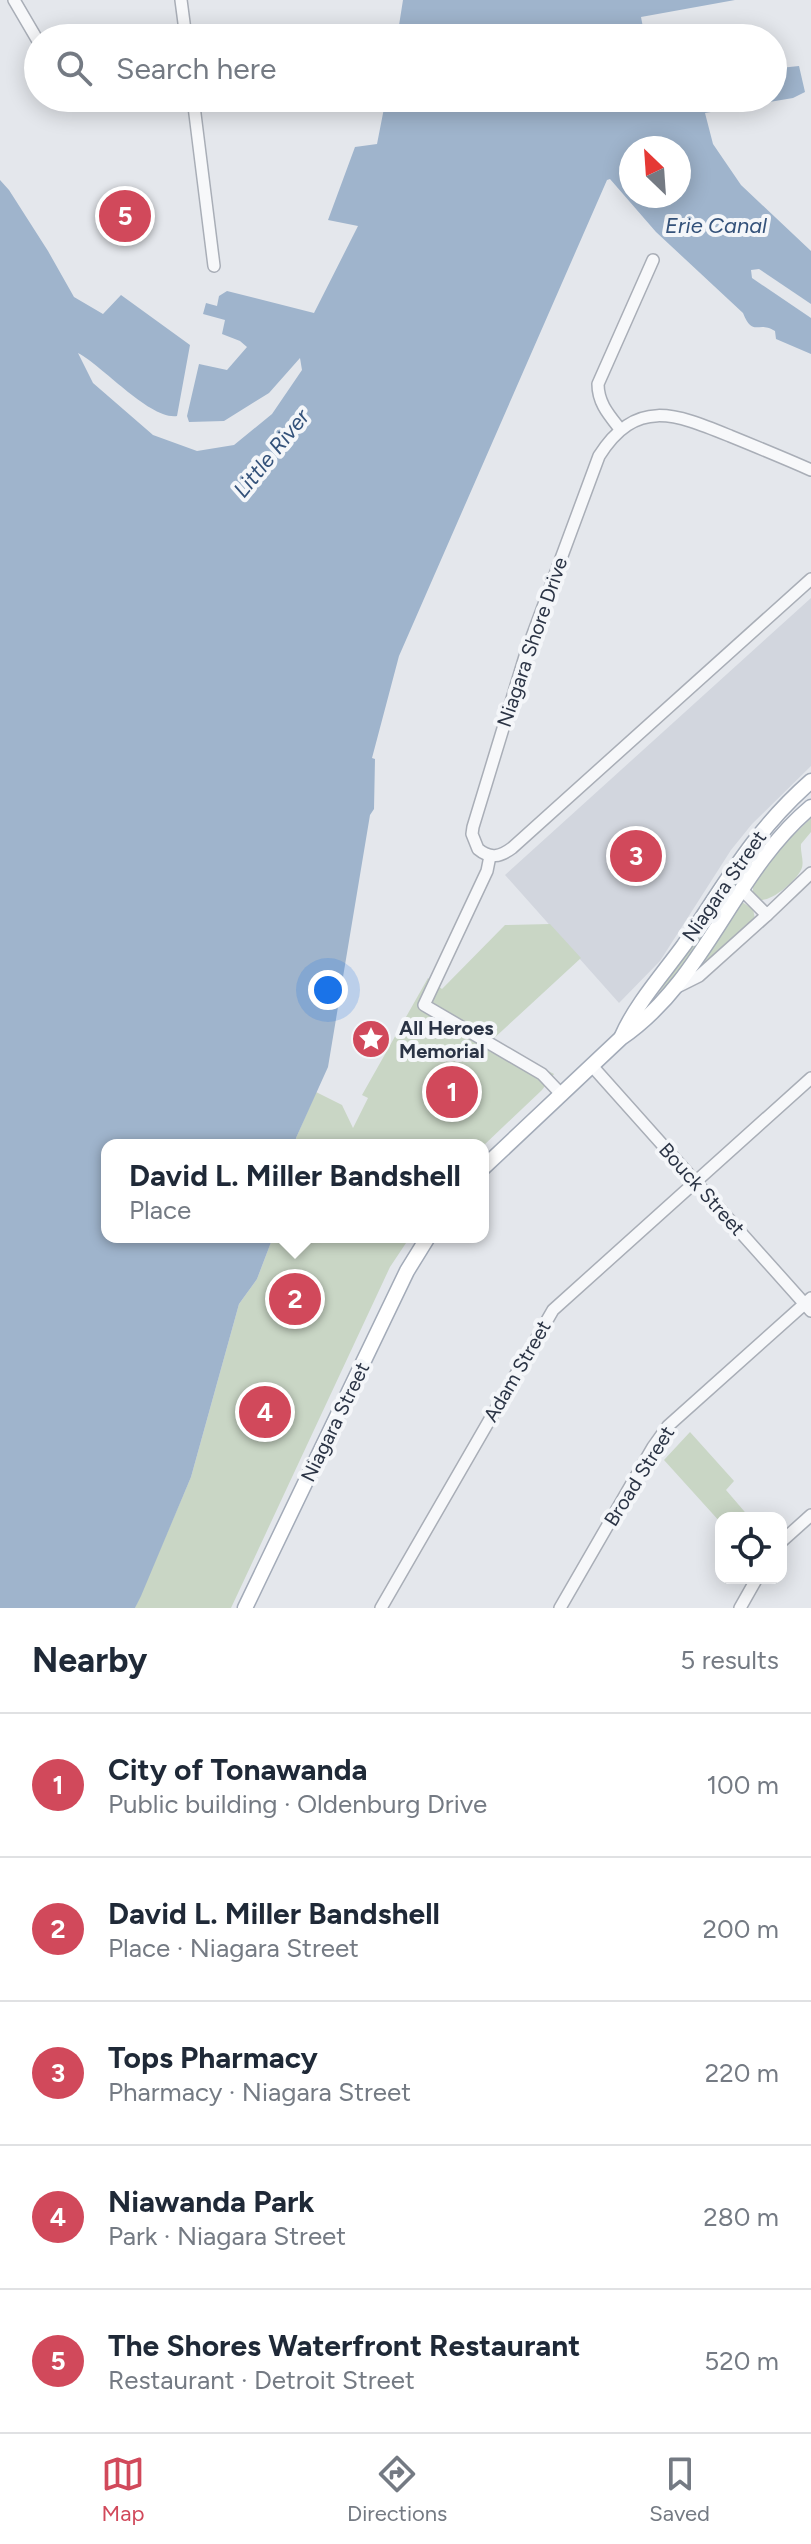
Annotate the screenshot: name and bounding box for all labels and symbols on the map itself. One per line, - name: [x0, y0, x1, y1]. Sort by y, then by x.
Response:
- north arrow: [619, 136, 691, 208]
- pin: 5: [99, 186, 151, 246]
- water label: Erie Canal: [665, 212, 767, 239]
- water label: Little River: [228, 403, 316, 503]
- street label: Niagara Shore Drive: [492, 554, 572, 730]
- pin: 3: [610, 826, 662, 886]
- street label: Niagara Street: [677, 826, 771, 946]
- your location: [308, 970, 348, 1010]
- place label: All Heroes Memorial: [399, 1016, 494, 1063]
- place icon: All Heroes Memorial: [350, 1018, 392, 1060]
- pin: 1: [426, 1062, 478, 1122]
- street label: Bouck Street: [654, 1138, 750, 1240]
- pin: 2: [269, 1269, 321, 1329]
- street label: Adam Street: [478, 1316, 556, 1426]
- street label: Niagara Street: [296, 1358, 374, 1486]
- pin: 4: [239, 1382, 291, 1442]
- street label: Broad Street: [599, 1422, 679, 1530]

